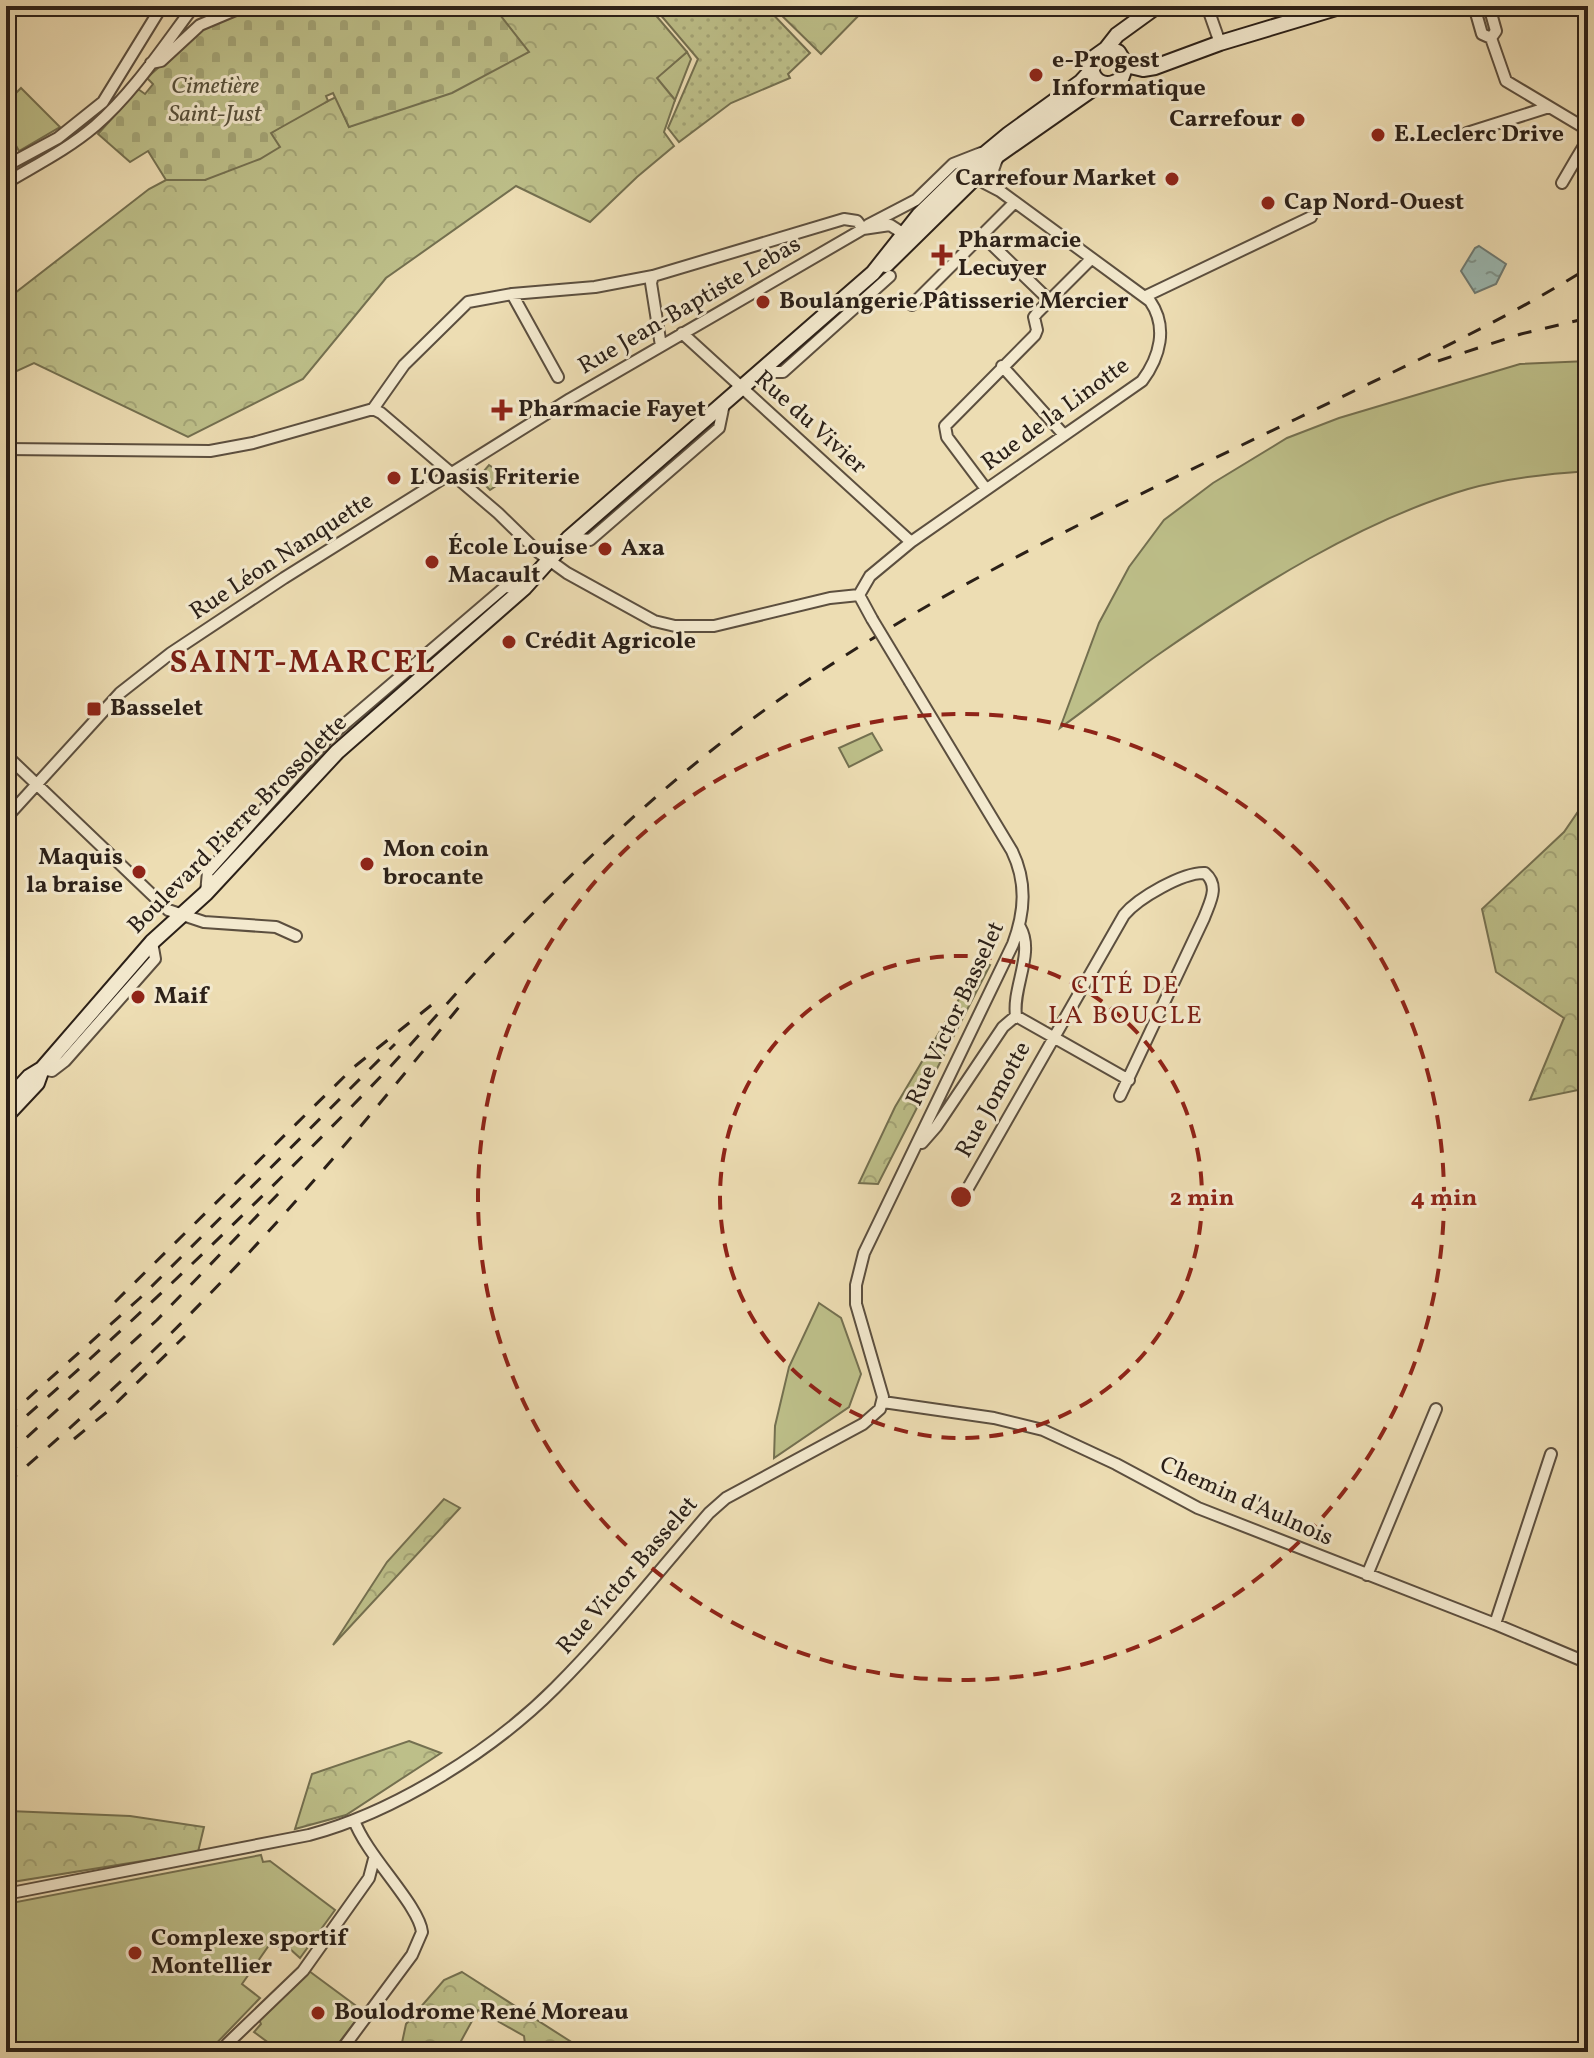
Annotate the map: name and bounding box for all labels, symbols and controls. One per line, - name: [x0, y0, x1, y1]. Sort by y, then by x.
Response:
- place label: e-Progest Informatique: [1052, 44, 1206, 106]
- marker: e-Progest Informatique: [1027, 66, 1045, 84]
- park label: Cimetière Saint-Just: [168, 70, 263, 132]
- place label: Carrefour: [1169, 103, 1282, 137]
- marker: Carrefour: [1289, 111, 1307, 129]
- place label: E.Leclerc Drive: [1394, 118, 1564, 152]
- marker: E.Leclerc Drive: [1369, 126, 1387, 144]
- place label: Carrefour Market: [955, 162, 1156, 196]
- marker: Carrefour Market: [1163, 170, 1181, 188]
- place label: Cap Nord-Ouest: [1284, 186, 1464, 220]
- marker: Cap Nord-Ouest: [1259, 194, 1277, 212]
- place label: Pharmacie Lecuyer: [958, 224, 1081, 286]
- street label: Rue Jean-Baptiste Lebas: [572, 228, 808, 384]
- marker: Pharmacie Lecuyer: [933, 246, 951, 264]
- place label: Boulangerie Pâtisserie Mercier: [779, 285, 1129, 319]
- marker: Boulangerie Pâtisserie Mercier: [754, 293, 772, 311]
- street label: Rue de la Linotte: [975, 350, 1137, 480]
- street label: Rue du Vivier: [746, 363, 874, 483]
- place label: Pharmacie Fayet: [518, 393, 706, 427]
- marker: Pharmacie Fayet: [493, 401, 511, 419]
- place label: L'Oasis Friterie: [410, 461, 580, 495]
- marker: L'Oasis Friterie: [385, 469, 403, 487]
- street label: Rue Léon Nanquette: [184, 485, 380, 629]
- place label: École Louise Macault: [448, 531, 588, 593]
- place label: Axa: [621, 532, 665, 566]
- marker: Axa: [596, 540, 614, 558]
- marker: École Louise Macault: [423, 553, 441, 571]
- place label: Crédit Agricole: [525, 625, 696, 659]
- marker: Crédit Agricole: [500, 633, 518, 651]
- district label: SAINT-MARCEL: [170, 642, 436, 686]
- place label: Basselet: [110, 692, 203, 726]
- marker: Basselet: [85, 700, 103, 718]
- street label: Boulevard Pierre Brossolette: [120, 707, 356, 943]
- place label: Mon coin brocante: [383, 833, 489, 895]
- place label: Maquis la braise: [26, 841, 123, 903]
- marker: Mon coin brocante: [358, 855, 376, 873]
- marker: Maquis la braise: [130, 863, 148, 881]
- street label: Rue Victor Basselet: [898, 916, 1014, 1112]
- district label: CITÉ DE LA BOUCLE: [1048, 968, 1204, 1034]
- place label: Maif: [154, 980, 211, 1014]
- marker: Maif: [129, 988, 147, 1006]
- street label: Rue Jomotte: [948, 1036, 1040, 1164]
- text: 2 min: [1170, 1182, 1235, 1216]
- text: 4 min: [1411, 1182, 1478, 1216]
- centre of rings: [947, 1183, 975, 1211]
- street label: Chemin d'Aulnois: [1154, 1449, 1338, 1555]
- street label: Rue Victor Basselet: [549, 1489, 707, 1663]
- place label: Complexe sportif Montellier: [151, 1922, 349, 1984]
- marker: Complexe sportif Montellier: [126, 1944, 144, 1962]
- place label: Boulodrome René Moreau: [334, 1996, 629, 2030]
- marker: Boulodrome René Moreau: [309, 2004, 327, 2022]

